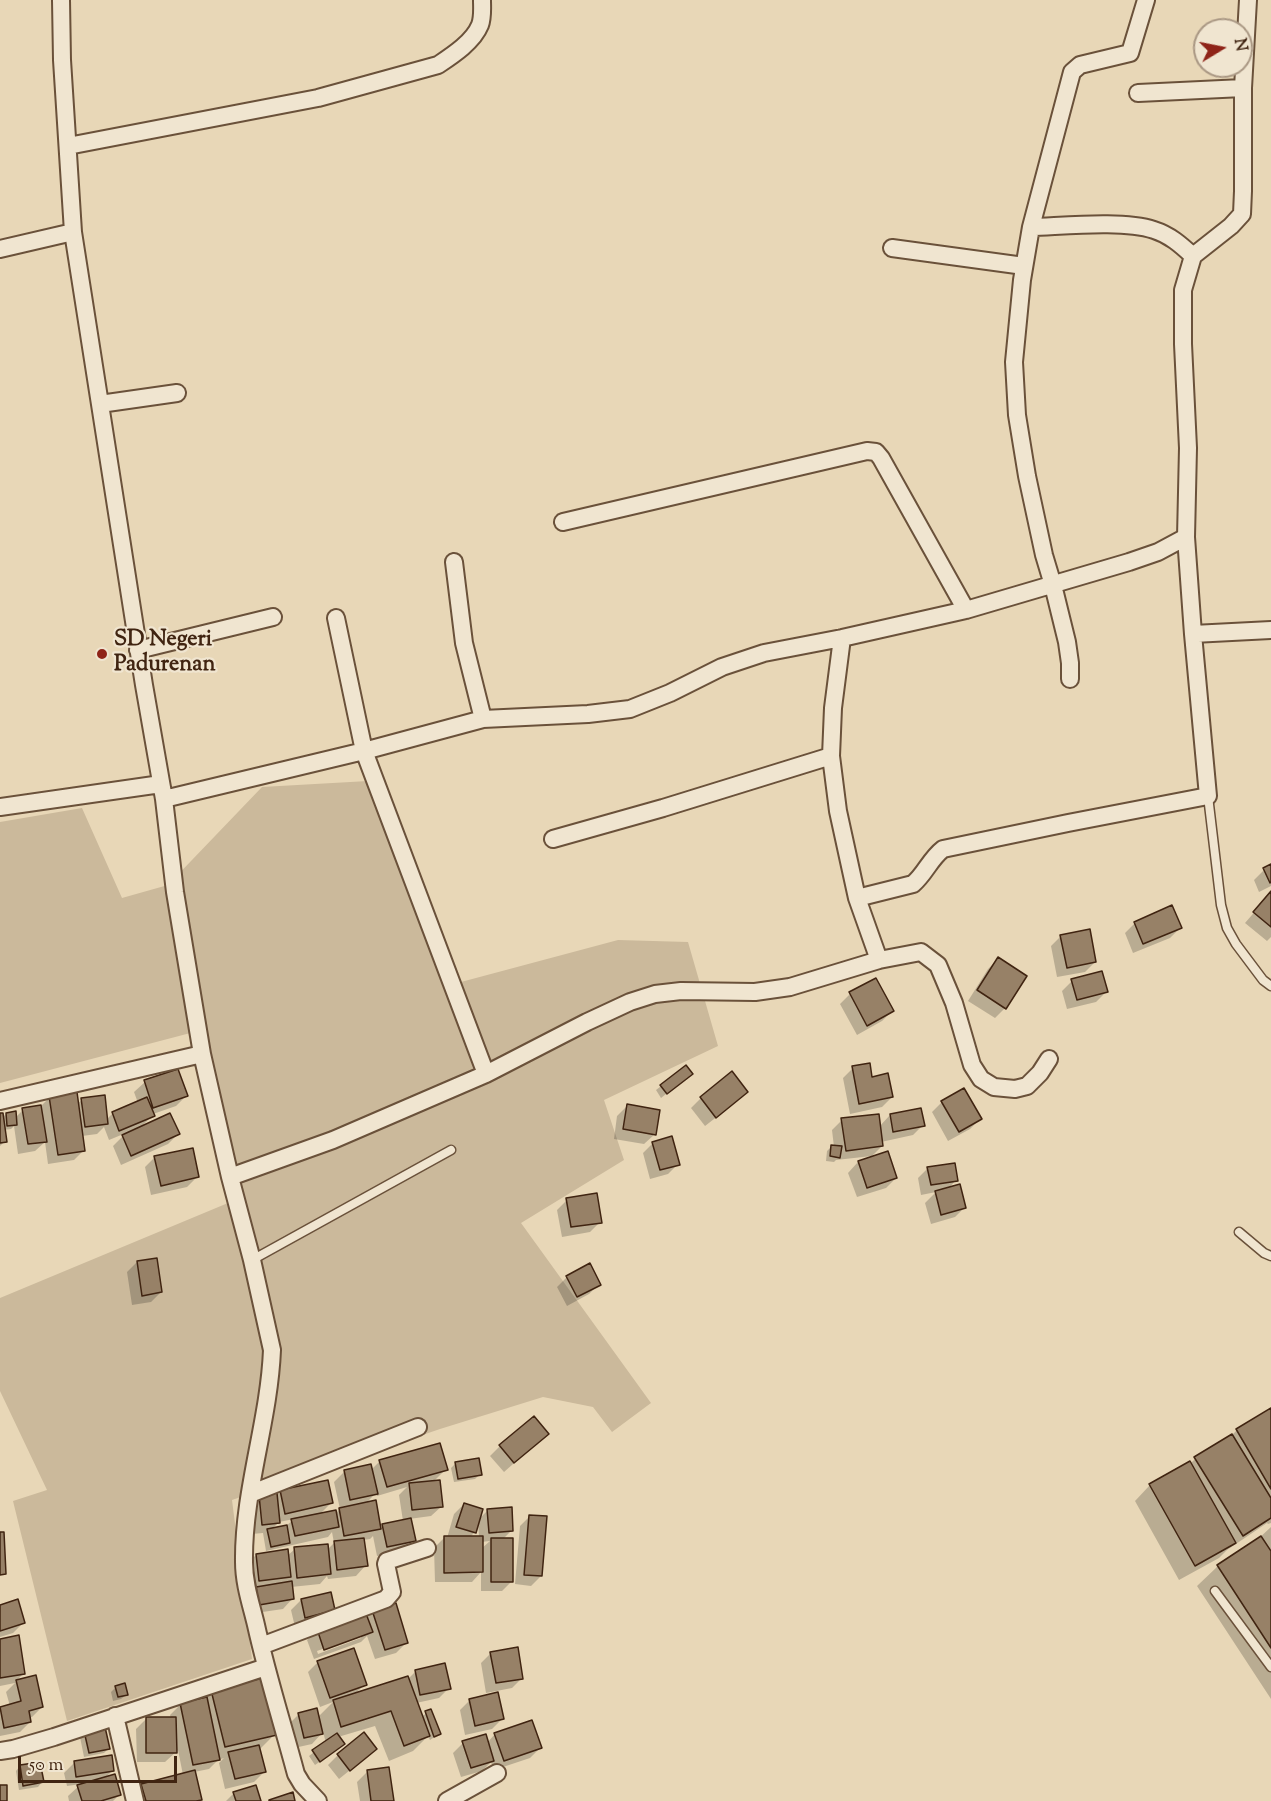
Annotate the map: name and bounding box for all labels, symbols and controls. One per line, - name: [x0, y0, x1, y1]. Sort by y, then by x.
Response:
- north arrow: [1193, 18, 1253, 78]
- text: N: [1227, 37, 1252, 53]
- place label: SD Negeri Padurenan: [114, 628, 215, 680]
- marker: SD Negeri Padurenan: [95, 647, 109, 661]
- scale bar: [21, 1744, 180, 1782]
- text: 50 m: [29, 1753, 63, 1779]

